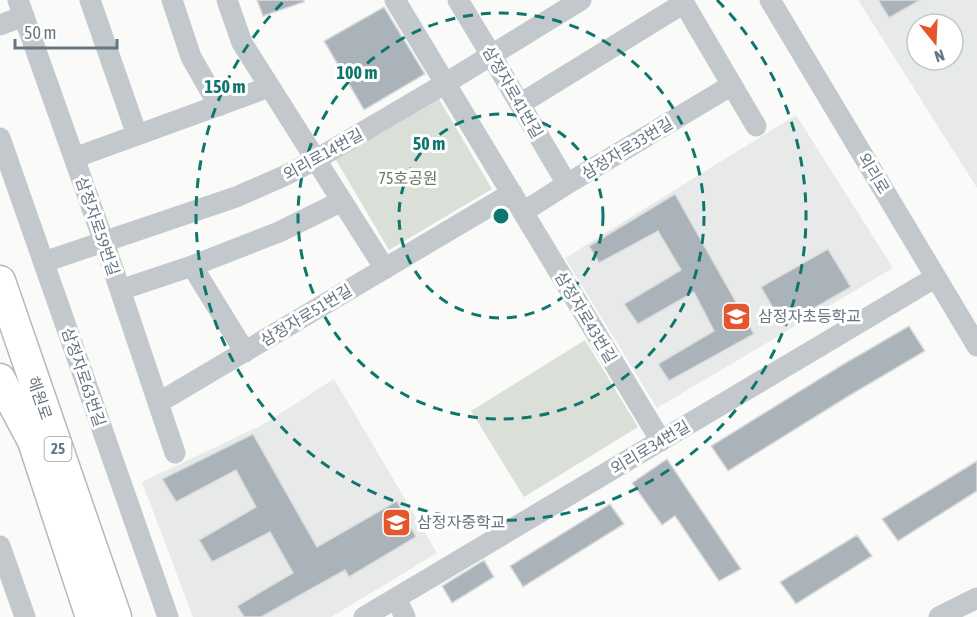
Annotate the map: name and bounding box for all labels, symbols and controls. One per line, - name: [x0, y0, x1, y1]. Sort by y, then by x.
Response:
- scale bar: [15, 12, 117, 50]
- north arrow: [905, 12, 965, 72]
- text: 50 m: [24, 22, 56, 43]
- street label: 삼정자로41번길: [479, 43, 547, 141]
- text: N: [932, 46, 947, 66]
- text: 100 m: [337, 62, 377, 83]
- text: 150 m: [205, 76, 245, 97]
- street label: 삼정자로33번길: [578, 114, 676, 182]
- street label: 외리로14번길: [280, 125, 366, 183]
- text: 50 m: [413, 133, 445, 154]
- street label: 외리로: [855, 149, 893, 197]
- park label: 75호공원: [378, 169, 438, 187]
- street label: 삼정자로59번길: [73, 174, 123, 278]
- centre of rings: [491, 206, 511, 226]
- street label: 삼정자로43번길: [552, 268, 620, 366]
- street label: 삼정자로51번길: [257, 281, 355, 349]
- school or university icon: 삼정자초등학교: [721, 300, 753, 332]
- place label: 삼정자초등학교: [758, 307, 861, 325]
- street label: 삼정자로63번길: [59, 325, 109, 429]
- street label: 해원로: [24, 374, 56, 422]
- street label: 외리로34번길: [607, 416, 693, 478]
- road number: 25: [44, 437, 72, 461]
- school or university icon: 삼정자중학교: [380, 506, 412, 538]
- place label: 삼정자중학교: [417, 513, 505, 531]

